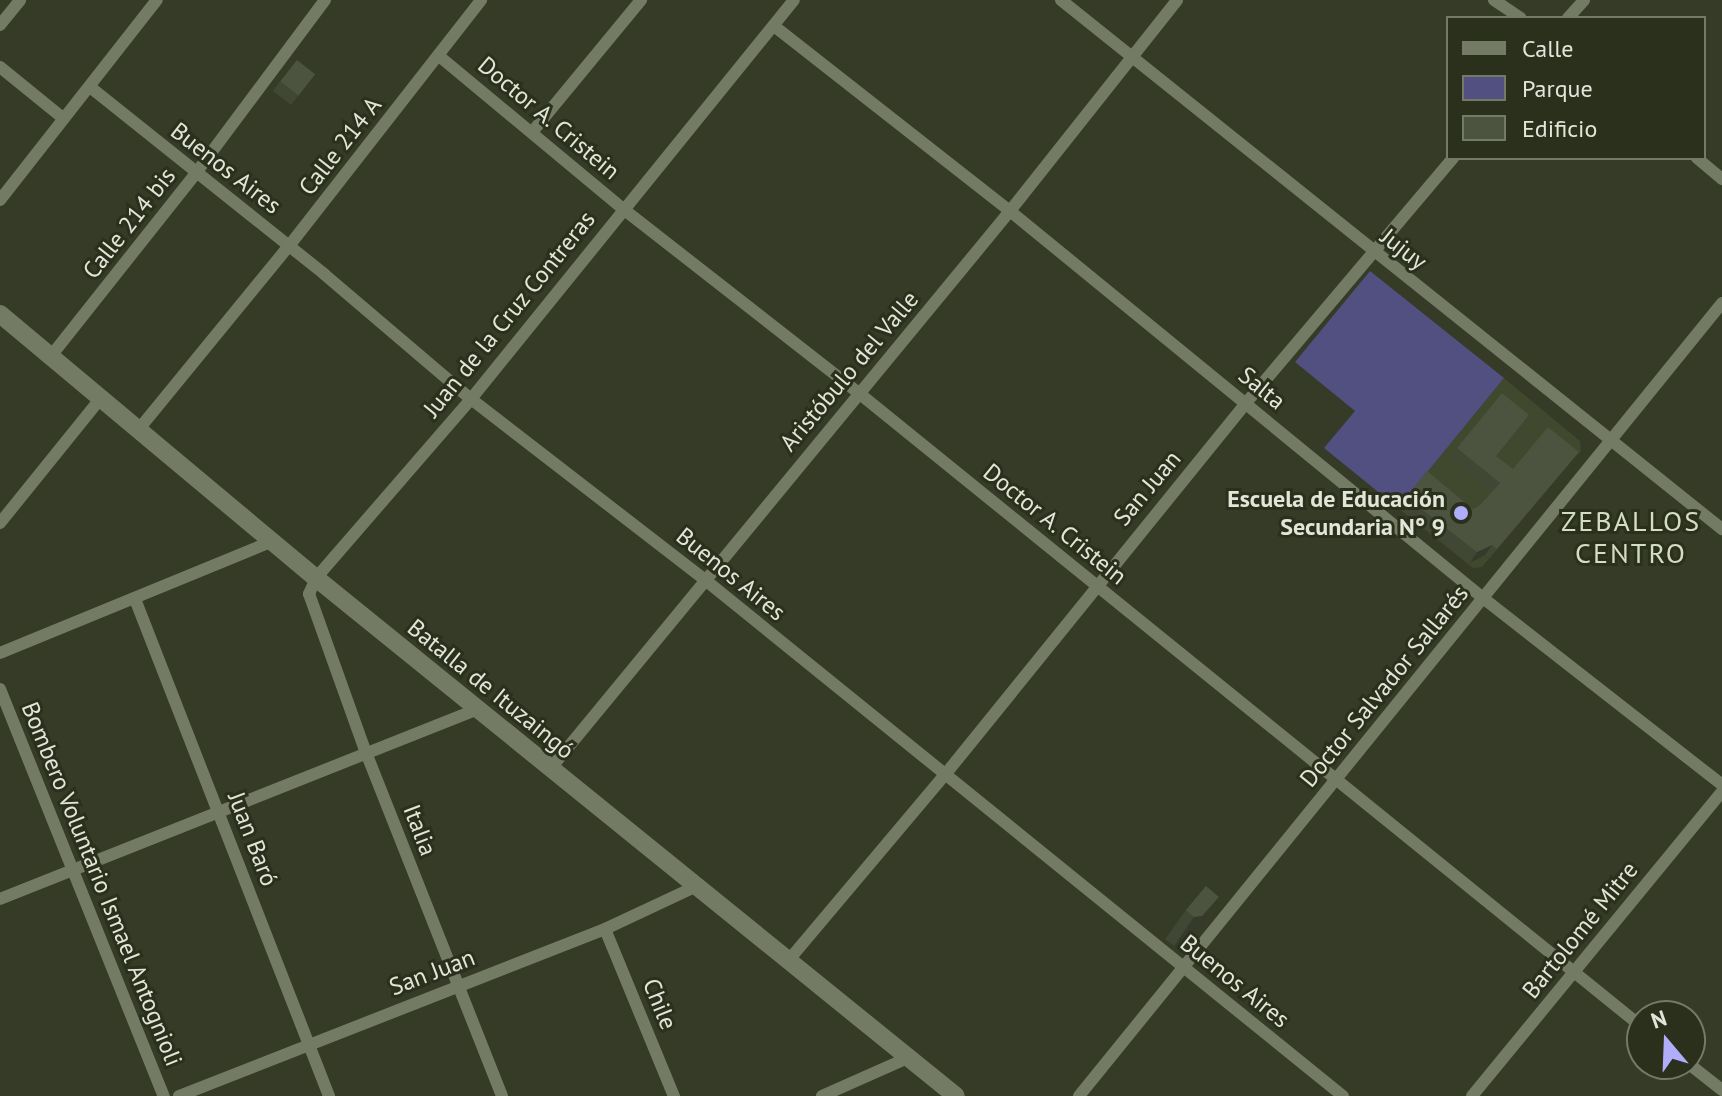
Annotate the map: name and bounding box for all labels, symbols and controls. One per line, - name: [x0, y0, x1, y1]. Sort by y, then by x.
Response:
- legend: [1446, 16, 1706, 160]
- text: Calle: [1522, 33, 1573, 64]
- street label: Doctor A. Cristein: [471, 50, 627, 186]
- text: Parque: [1522, 73, 1593, 104]
- street label: Calle 214 A: [292, 91, 388, 201]
- text: Edificio: [1522, 113, 1597, 144]
- street label: Buenos Aires: [165, 116, 287, 220]
- street label: Calle 214 bis: [77, 162, 181, 284]
- street label: Juan de la Cruz Contreras: [417, 205, 601, 423]
- street label: Jujuy: [1375, 222, 1433, 276]
- street label: Aristóbulo del Valle: [773, 285, 925, 457]
- street label: Salta: [1233, 361, 1291, 415]
- street label: San Juan: [1107, 445, 1187, 531]
- street label: Doctor A. Cristein: [977, 457, 1133, 591]
- place label: Escuela de Educación Secundaria N° 9: [1227, 485, 1445, 541]
- marker: Escuela de Educación Secundaria N° 9: [1452, 504, 1470, 522]
- district label: ZEBALLOS CENTRO: [1561, 504, 1701, 570]
- street label: Buenos Aires: [670, 521, 792, 627]
- street label: Doctor Salvador Sallarés: [1294, 579, 1474, 793]
- street label: Batalla de Ituzaingó: [402, 613, 580, 765]
- street label: Bombero Voluntario Ismael Antognioli: [15, 697, 189, 1071]
- street label: Juan Baró: [222, 788, 284, 890]
- street label: Italia: [397, 800, 443, 860]
- street label: Bartolomé Mitre: [1516, 856, 1644, 1004]
- street label: Buenos Aires: [1174, 928, 1296, 1034]
- street label: San Juan: [385, 943, 479, 1001]
- street label: Chile: [637, 974, 683, 1034]
- north arrow: [1626, 1000, 1706, 1080]
- text: N: [1647, 1004, 1670, 1035]

